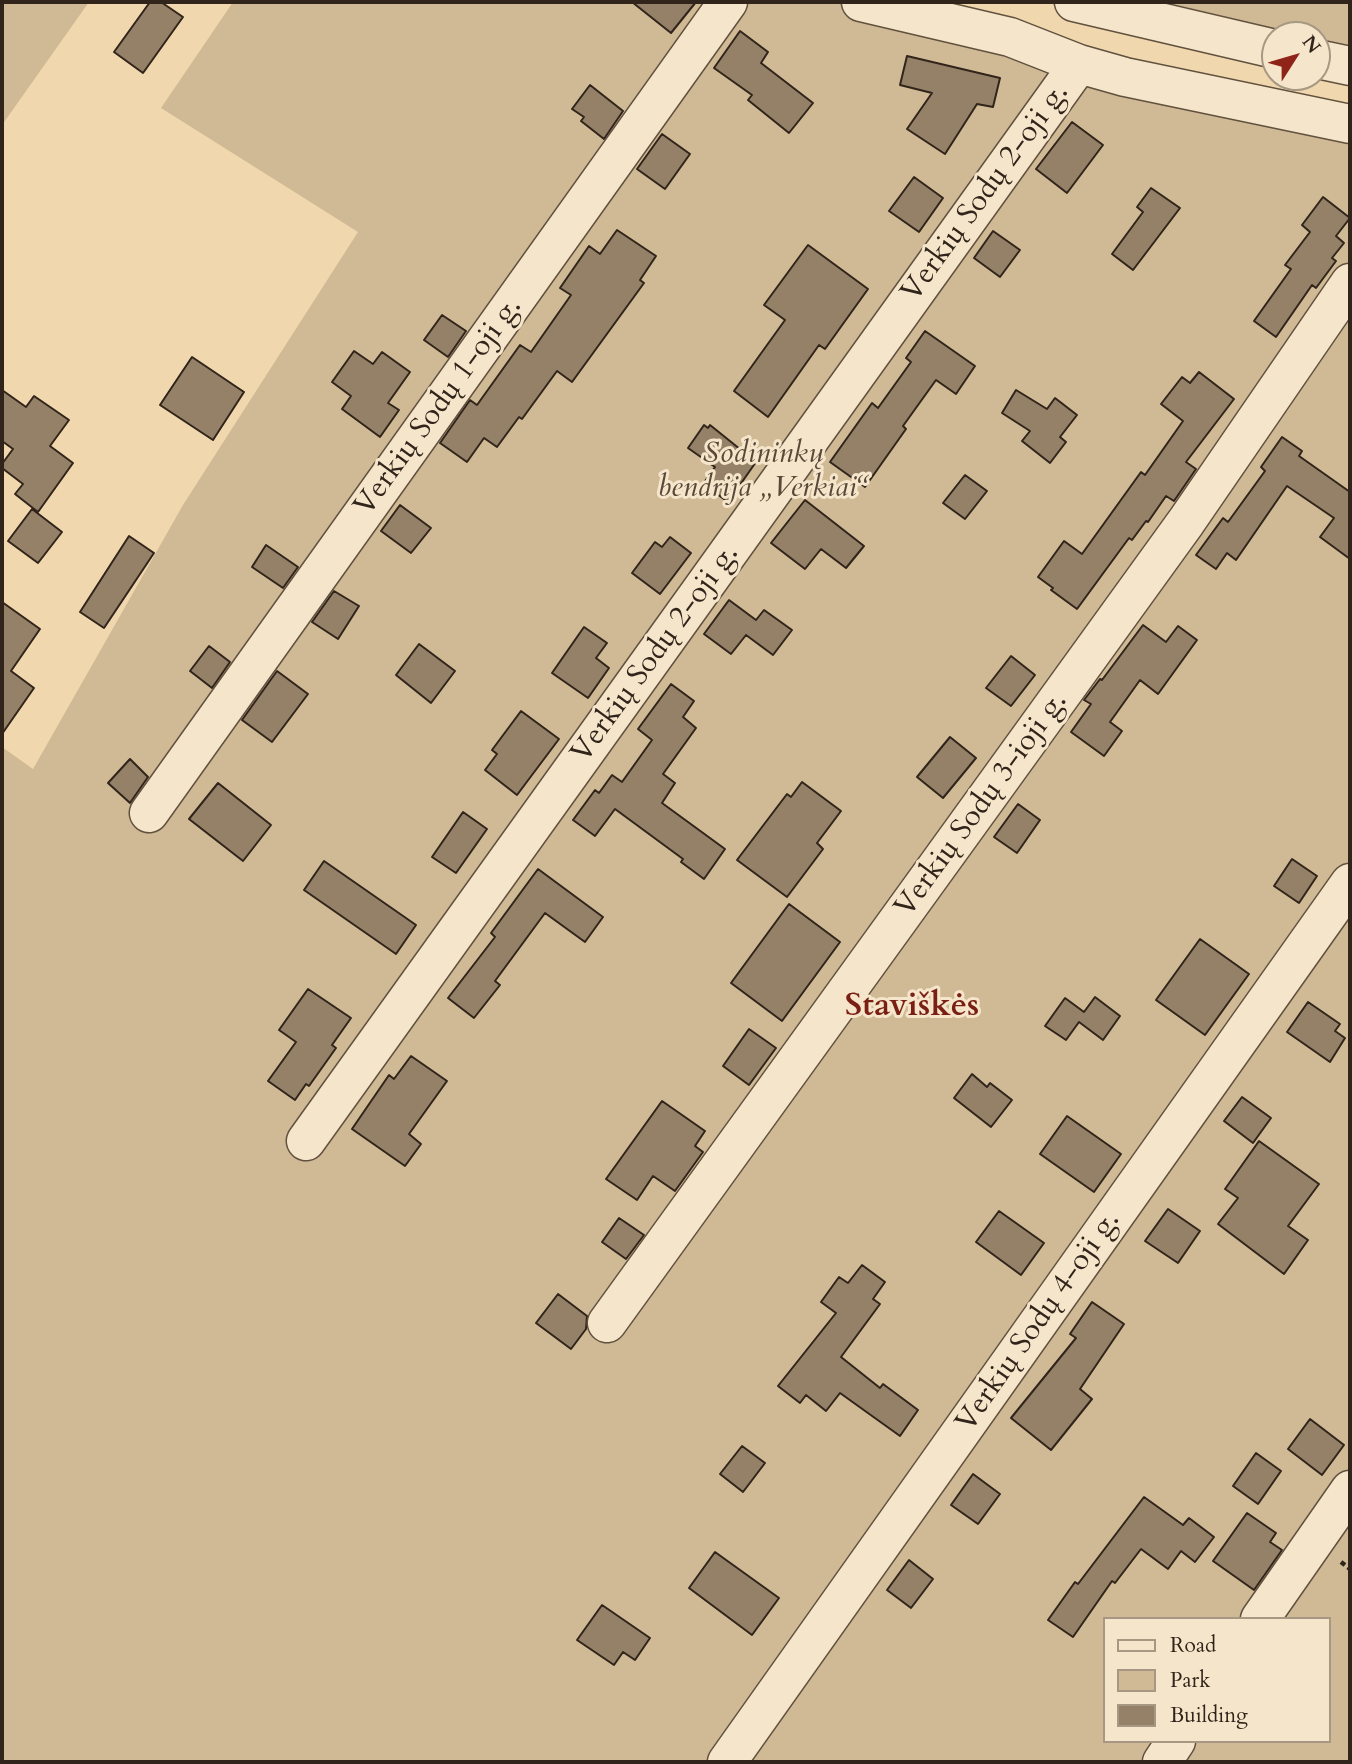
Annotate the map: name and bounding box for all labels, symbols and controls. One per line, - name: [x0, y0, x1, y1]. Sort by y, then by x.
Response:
- north arrow: [1261, 21, 1331, 91]
- text: N: [1296, 30, 1327, 59]
- street label: Verkių Sodų 2-oji g.: [895, 77, 1077, 309]
- street label: Verkių Sodų 1-oji g.: [348, 291, 530, 523]
- park label: Sodininkų bendrija „Verkiai“: [658, 437, 868, 508]
- street label: Verkių Sodų 2-oji g.: [565, 538, 747, 770]
- street label: Verkių Sodų 3-ioji g.: [888, 685, 1076, 925]
- district label: Staviškės: [845, 987, 979, 1027]
- street label: Verkių Sodų 4-oji g.: [949, 1204, 1129, 1440]
- legend: [1104, 1617, 1331, 1743]
- text: Road: [1170, 1631, 1216, 1660]
- text: Park: [1170, 1666, 1210, 1695]
- text: Building: [1170, 1701, 1248, 1730]

